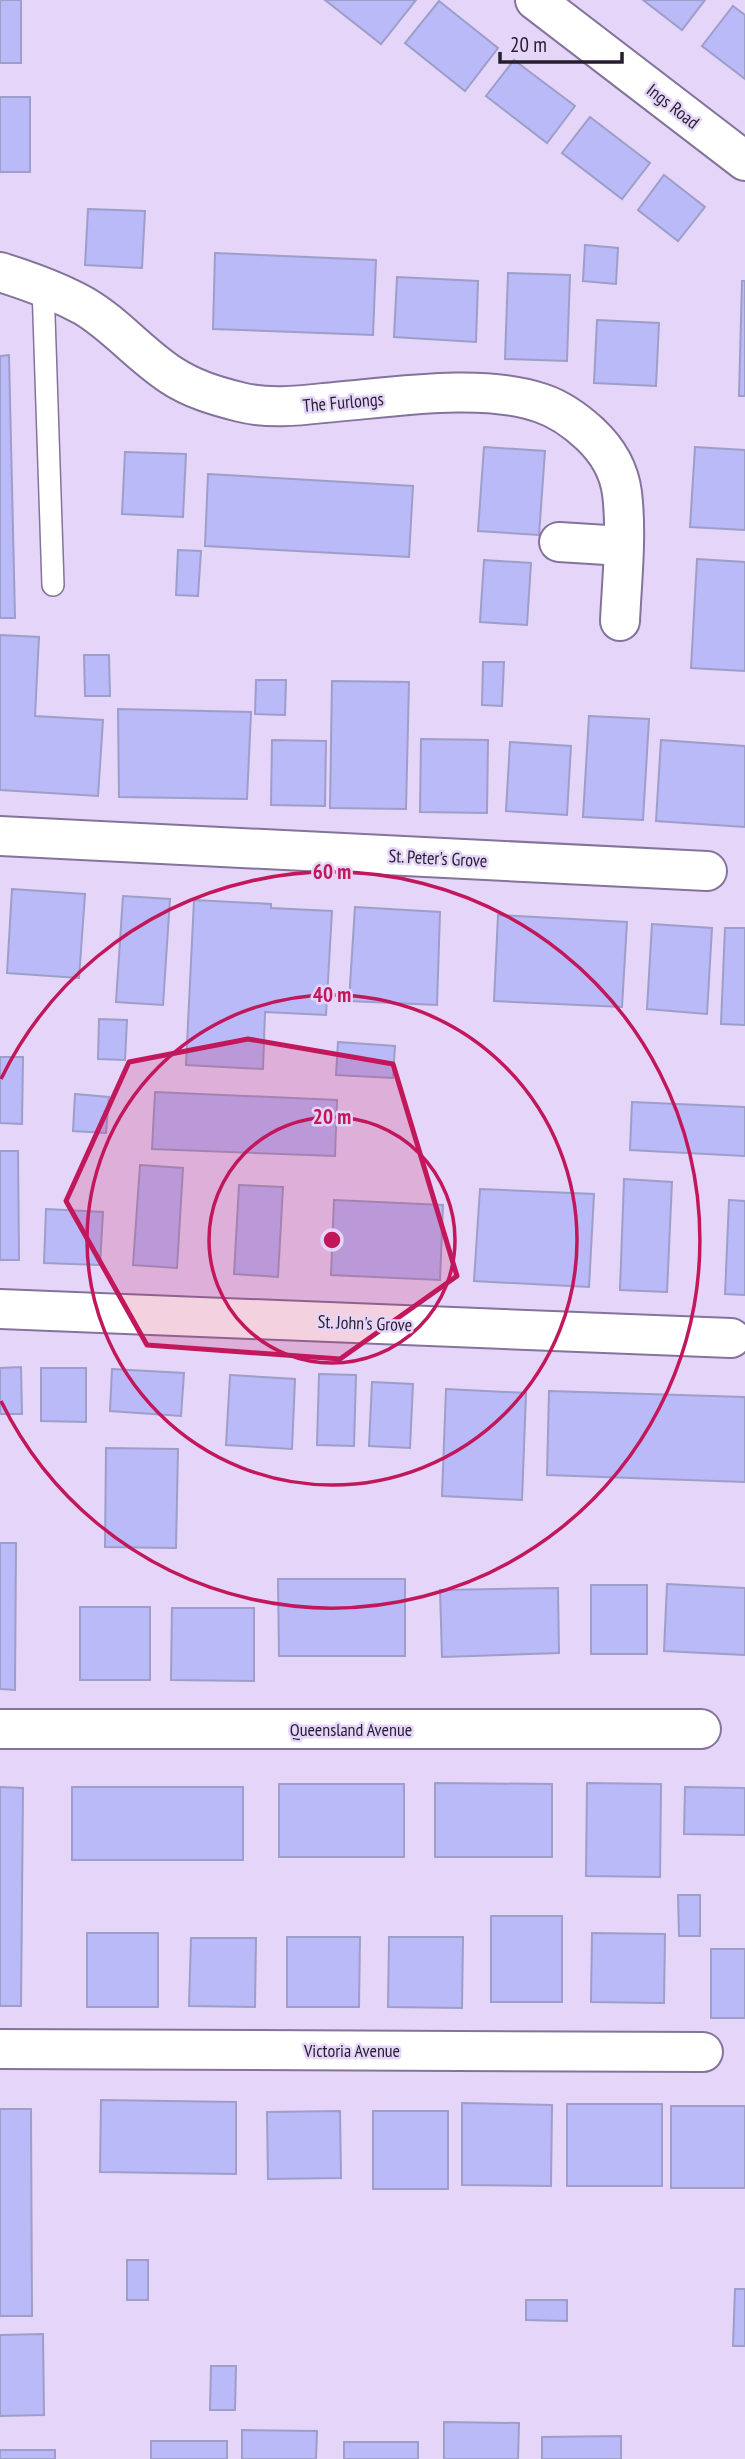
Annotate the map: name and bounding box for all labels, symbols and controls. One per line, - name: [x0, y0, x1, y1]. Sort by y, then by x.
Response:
- scale bar: [500, 21, 622, 65]
- text: 20 m: [510, 31, 547, 58]
- street label: Ings Road: [642, 78, 704, 134]
- street label: The Furlongs: [302, 387, 384, 417]
- street label: St. Peter's Grove: [388, 844, 488, 872]
- text: 60 m: [313, 858, 351, 885]
- text: 40 m: [313, 981, 351, 1008]
- text: 20 m: [313, 1103, 351, 1130]
- centre of rings: [320, 1228, 344, 1252]
- street label: St. John's Grove: [317, 1310, 413, 1336]
- street label: Queensland Avenue: [290, 1718, 412, 1741]
- street label: Victoria Avenue: [303, 2039, 400, 2062]

